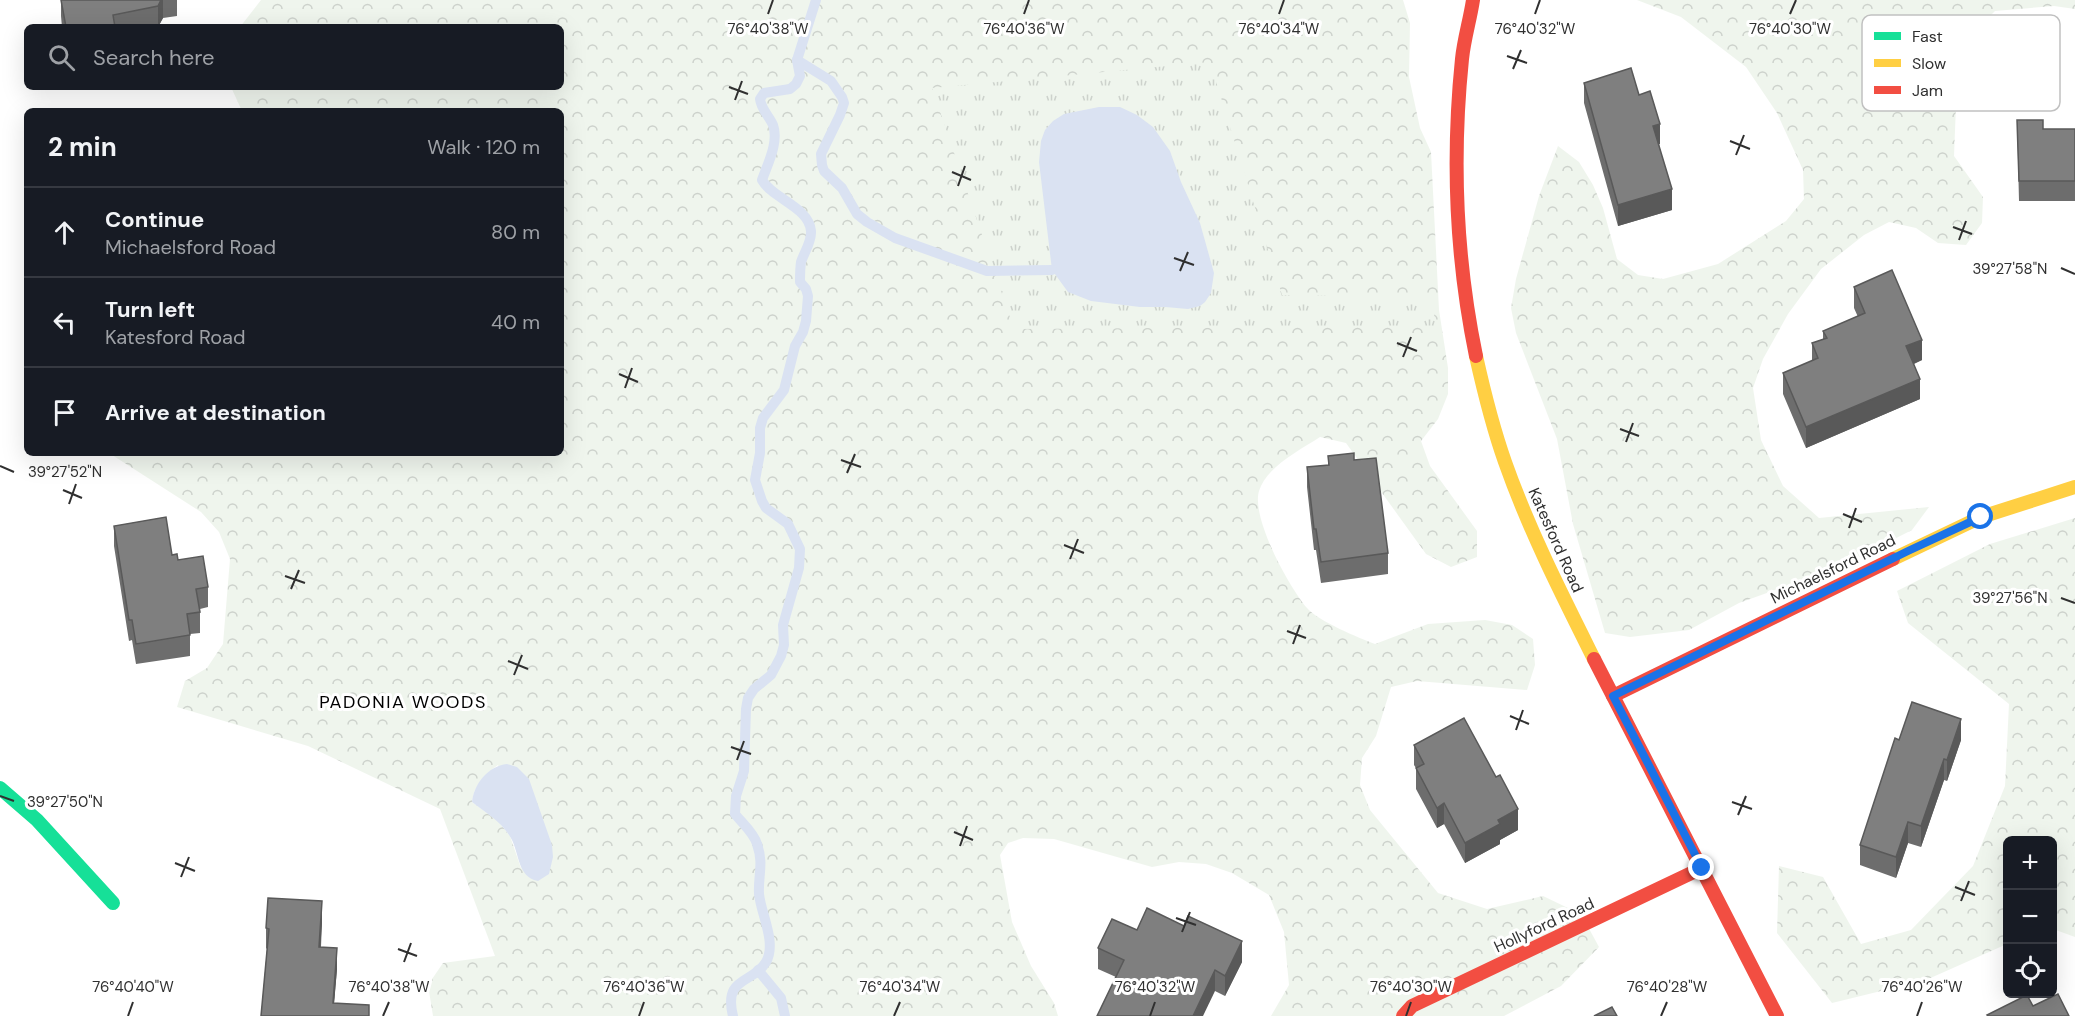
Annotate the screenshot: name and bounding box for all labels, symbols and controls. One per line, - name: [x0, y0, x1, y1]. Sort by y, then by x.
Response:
- legend: [1862, 15, 2060, 111]
- text: 76°40'38"W: [728, 19, 809, 39]
- text: 76°40'36"W: [983, 19, 1065, 39]
- text: 76°40'34"W: [1239, 19, 1320, 39]
- text: 76°40'32"W: [1495, 19, 1576, 39]
- text: 76°40'30"W: [1749, 19, 1831, 39]
- search box: [24, 24, 564, 90]
- text: Fast: [1912, 26, 1943, 47]
- icon: search: [45, 41, 78, 74]
- text: Search here: [93, 43, 214, 72]
- text: Slow: [1912, 53, 1946, 74]
- text: Jam: [1912, 80, 1943, 101]
- text: 2 min: [48, 130, 117, 164]
- text: Walk · 120 m: [427, 134, 540, 160]
- text: Continue: [105, 205, 204, 234]
- icon: ahead: [48, 216, 81, 249]
- text: 80 m: [491, 219, 540, 245]
- text: Michaelsford Road: [105, 234, 276, 260]
- text: 39°27'58"N: [1973, 259, 2047, 279]
- text: Turn left: [105, 295, 195, 324]
- icon: left: [48, 306, 81, 339]
- text: 40 m: [491, 309, 540, 335]
- text: Katesford Road: [105, 324, 246, 350]
- icon: arrive: [48, 396, 81, 429]
- text: Arrive at destination: [105, 398, 326, 427]
- text: 39°27'52"N: [28, 462, 102, 482]
- street label: Katesford Road: [1524, 484, 1588, 596]
- route start: [1967, 503, 1993, 529]
- street label: Michaelsford Road: [1767, 530, 1899, 608]
- text: 39°27'56"N: [1972, 588, 2048, 608]
- district label: PADONIA WOODS: [319, 690, 487, 714]
- text: 39°27'50"N: [27, 792, 103, 812]
- map controls: [2003, 836, 2057, 998]
- button: +: [2003, 836, 2057, 890]
- route end: [1688, 854, 1714, 880]
- button: −: [2003, 890, 2057, 944]
- street label: Hollyford Road: [1491, 893, 1597, 957]
- button: locate: [2003, 944, 2057, 998]
- text: 76°40'40"W: [92, 977, 174, 997]
- text: 76°40'38"W: [349, 977, 430, 997]
- text: 76°40'36"W: [603, 977, 685, 997]
- text: 76°40'34"W: [860, 977, 941, 997]
- text: 76°40'32"W: [1115, 977, 1196, 997]
- text: 76°40'30"W: [1370, 977, 1452, 997]
- text: 76°40'28"W: [1627, 977, 1708, 997]
- text: 76°40'26"W: [1882, 977, 1963, 997]

